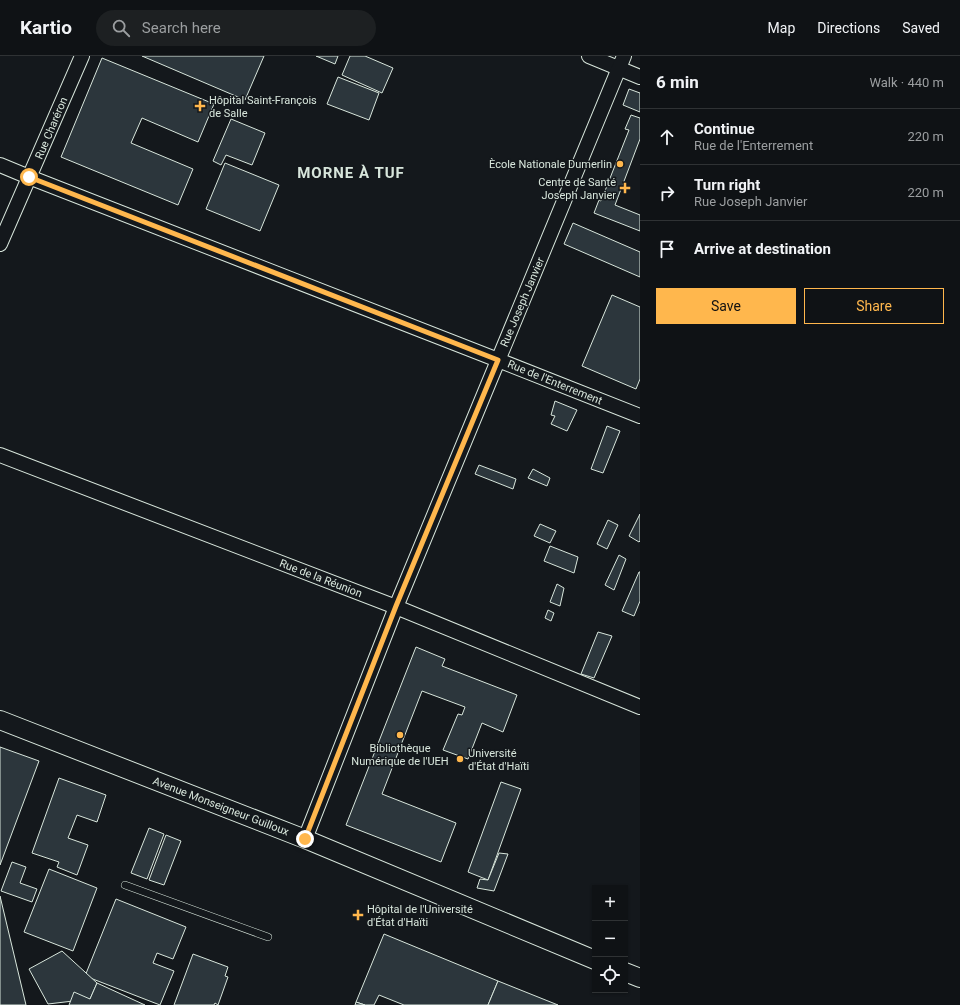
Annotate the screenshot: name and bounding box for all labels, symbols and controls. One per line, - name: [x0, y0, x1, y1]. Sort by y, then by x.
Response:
- search box: [96, 10, 376, 46]
- text: Kartio: [20, 16, 72, 39]
- icon: search: [110, 17, 132, 39]
- text: Search here: [142, 19, 221, 37]
- text: Map: [768, 20, 795, 36]
- text: Directions: [817, 20, 880, 36]
- text: Saved: [902, 20, 940, 36]
- text: 6 min: [656, 72, 699, 92]
- text: Walk · 440 m: [869, 75, 944, 90]
- place label: Hôpital Saint-François de Salle: [209, 94, 317, 120]
- street label: Rue Charéron: [33, 95, 70, 161]
- marker: Hôpital Saint-François de Salle: [194, 100, 206, 112]
- text: Continue: [694, 120, 755, 138]
- icon: ahead: [656, 126, 678, 148]
- text: 220 m: [907, 129, 944, 144]
- text: Rue de l'Enterrement: [694, 138, 813, 153]
- place label: Ècole Nationale Dumerlin: [489, 158, 612, 171]
- marker: Ècole Nationale Dumerlin: [615, 159, 625, 169]
- district label: MORNE À TUF: [297, 164, 405, 182]
- route start: [20, 168, 38, 186]
- place label: Centre de Santé Joseph Janvier: [538, 176, 616, 202]
- text: Turn right: [694, 176, 760, 194]
- marker: Centre de Santé Joseph Janvier: [619, 182, 631, 194]
- icon: right: [656, 182, 678, 204]
- text: 220 m: [907, 185, 944, 200]
- text: Rue Joseph Janvier: [694, 194, 807, 209]
- icon: arrive: [656, 238, 678, 260]
- text: Arrive at destination: [694, 240, 831, 258]
- street label: Rue Joseph Janvier: [498, 255, 547, 349]
- button: Save: [656, 288, 796, 324]
- button: Share: [804, 288, 944, 324]
- street label: Rue de l'Enterrement: [506, 358, 604, 408]
- street label: Rue de la Réunion: [278, 557, 364, 600]
- marker: Bibliothèque Numérique de l'UEH: [395, 730, 405, 740]
- place label: Bibliothèque Numérique de l'UEH: [351, 742, 449, 768]
- place label: Université d'État d'Haïti: [468, 747, 529, 773]
- marker: Université d'État d'Haïti: [455, 754, 465, 764]
- street label: Avenue Monseigneur Guilloux: [151, 774, 291, 839]
- route end: [296, 830, 314, 848]
- map controls: [592, 885, 628, 993]
- button: +: [592, 885, 628, 921]
- place label: Hôpital de l'Université d'État d'Haïti: [367, 903, 473, 929]
- marker: Hôpital de l'Université d'État d'Haïti: [352, 909, 364, 921]
- button: −: [592, 921, 628, 957]
- button: locate: [592, 957, 628, 993]

